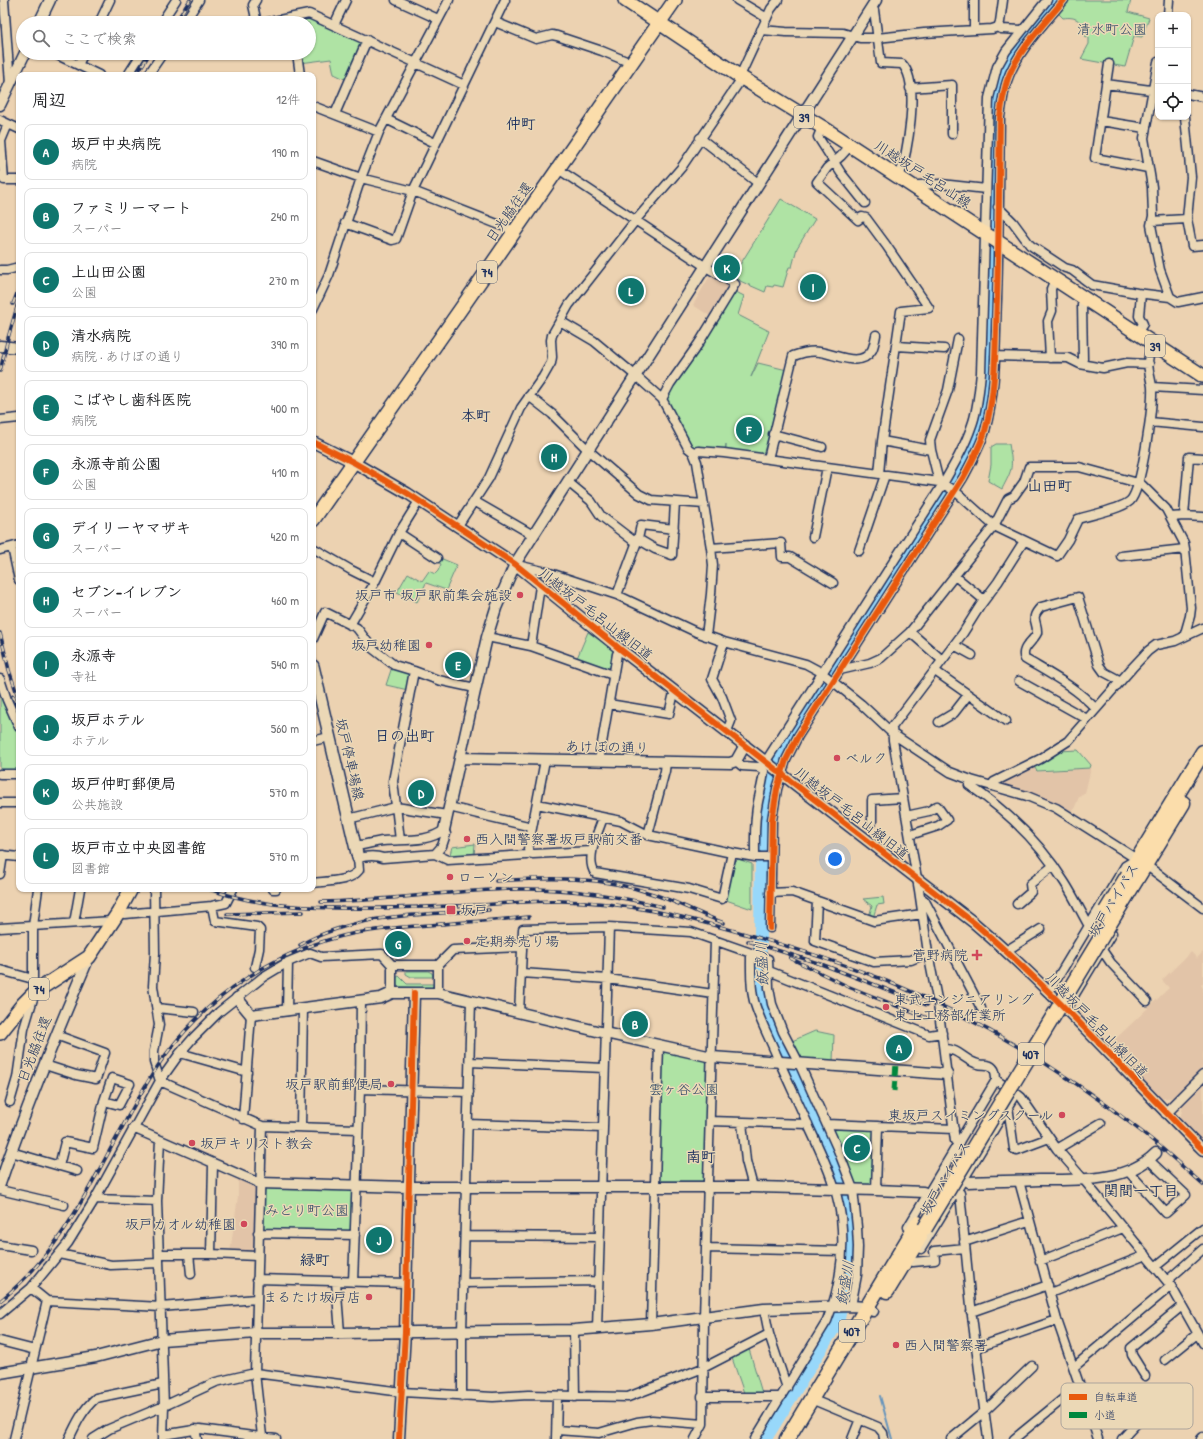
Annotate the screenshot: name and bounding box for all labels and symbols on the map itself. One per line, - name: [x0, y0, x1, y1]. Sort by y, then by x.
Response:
- park label: 清水町公園: [1077, 19, 1147, 38]
- road number: 39: [794, 106, 814, 128]
- district label: 仲町: [506, 113, 536, 134]
- street label: 川越坂戸毛呂山線: [871, 135, 975, 212]
- street label: 日光脇往還: [481, 178, 536, 246]
- pin: K: [714, 253, 740, 283]
- road number: 74: [477, 261, 497, 283]
- pin: I: [800, 272, 826, 302]
- pin: L: [618, 276, 644, 306]
- road number: 39: [1145, 335, 1165, 357]
- district label: 本町: [461, 405, 491, 426]
- pin: F: [736, 415, 762, 445]
- pin: H: [541, 442, 567, 472]
- district label: 山田町: [1027, 475, 1073, 496]
- street label: 川越坂戸毛呂山線旧道: [535, 563, 657, 664]
- place label: 坂戸市 坂戸駅前集会施設: [355, 585, 512, 604]
- marker: 坂戸市 坂戸駅前集会施設: [515, 590, 525, 600]
- place label: 坂戸幼稚園: [351, 635, 421, 654]
- marker: 坂戸幼稚園: [424, 640, 434, 650]
- pin: E: [445, 650, 471, 680]
- street label: 坂戸停車場線: [332, 716, 369, 802]
- district label: 日の出町: [375, 725, 435, 746]
- street label: あけぼの通り: [565, 736, 649, 757]
- place label: ベルク: [845, 748, 887, 767]
- marker: ベルク: [832, 753, 842, 763]
- street label: 川越坂戸毛呂山線旧道: [791, 762, 913, 863]
- pin: D: [408, 778, 434, 808]
- place label: 西入間警察署坂戸駅前交番: [475, 829, 643, 848]
- marker: 西入間警察署坂戸駅前交番: [462, 834, 472, 844]
- your location: [825, 849, 845, 869]
- street label: 坂戸バイパス: [1083, 859, 1142, 941]
- place label: ローソン: [458, 867, 514, 886]
- marker: ローソン: [445, 872, 455, 882]
- place label: 坂戸: [460, 900, 488, 919]
- marker: 坂戸: [445, 904, 457, 916]
- pin: G: [385, 929, 411, 959]
- place label: 定期券売り場: [475, 931, 559, 950]
- marker: 定期券売り場: [462, 936, 472, 946]
- water label: 飯盛川: [750, 941, 773, 987]
- place label: 菅野病院: [912, 945, 968, 964]
- marker: 菅野病院: [971, 949, 983, 961]
- street label: 川越坂戸毛呂山線旧道: [1042, 968, 1153, 1082]
- road number: 74: [29, 978, 49, 1000]
- place label: 東武エンジニアリング 東上工務部作業所: [894, 989, 1034, 1024]
- marker: 東武エンジニアリング 東上工務部作業所: [881, 1002, 891, 1012]
- pin: B: [622, 1009, 648, 1039]
- street label: 日光脇往還: [12, 1013, 55, 1085]
- pin: A: [886, 1033, 912, 1063]
- road number: 407: [1018, 1043, 1044, 1065]
- place label: 坂戸駅前郵便局: [285, 1074, 383, 1093]
- marker: 坂戸駅前郵便局: [386, 1079, 396, 1089]
- park label: 雲ヶ谷公園: [649, 1079, 719, 1098]
- place label: 東坂戸スイミングスクール: [888, 1105, 1054, 1124]
- marker: 東坂戸スイミングスクール: [1057, 1110, 1067, 1120]
- place label: 坂戸キリスト教会: [200, 1133, 313, 1152]
- pin: C: [844, 1133, 870, 1163]
- street label: 坂戸バイパス: [915, 1137, 974, 1219]
- marker: 坂戸キリスト教会: [187, 1138, 197, 1148]
- district label: 南町: [686, 1146, 716, 1167]
- district label: 関間一丁目: [1103, 1180, 1179, 1201]
- park label: みどり町公園: [265, 1200, 349, 1219]
- place label: 坂戸カオル幼稚園: [125, 1214, 236, 1233]
- marker: 坂戸カオル幼稚園: [239, 1219, 249, 1229]
- pin: J: [366, 1225, 392, 1255]
- district label: 緑町: [300, 1249, 330, 1270]
- water label: 飯盛川: [830, 1259, 859, 1307]
- place label: まるたけ坂戸店: [263, 1287, 361, 1306]
- marker: まるたけ坂戸店: [364, 1292, 374, 1302]
- road number: 407: [839, 1320, 865, 1342]
- place label: 西入間警察署: [904, 1335, 988, 1354]
- marker: 西入間警察署: [891, 1340, 901, 1350]
- legend: [1061, 1383, 1193, 1429]
- text: 自転車道: [1094, 1390, 1138, 1404]
- text: 小道: [1094, 1408, 1116, 1422]

